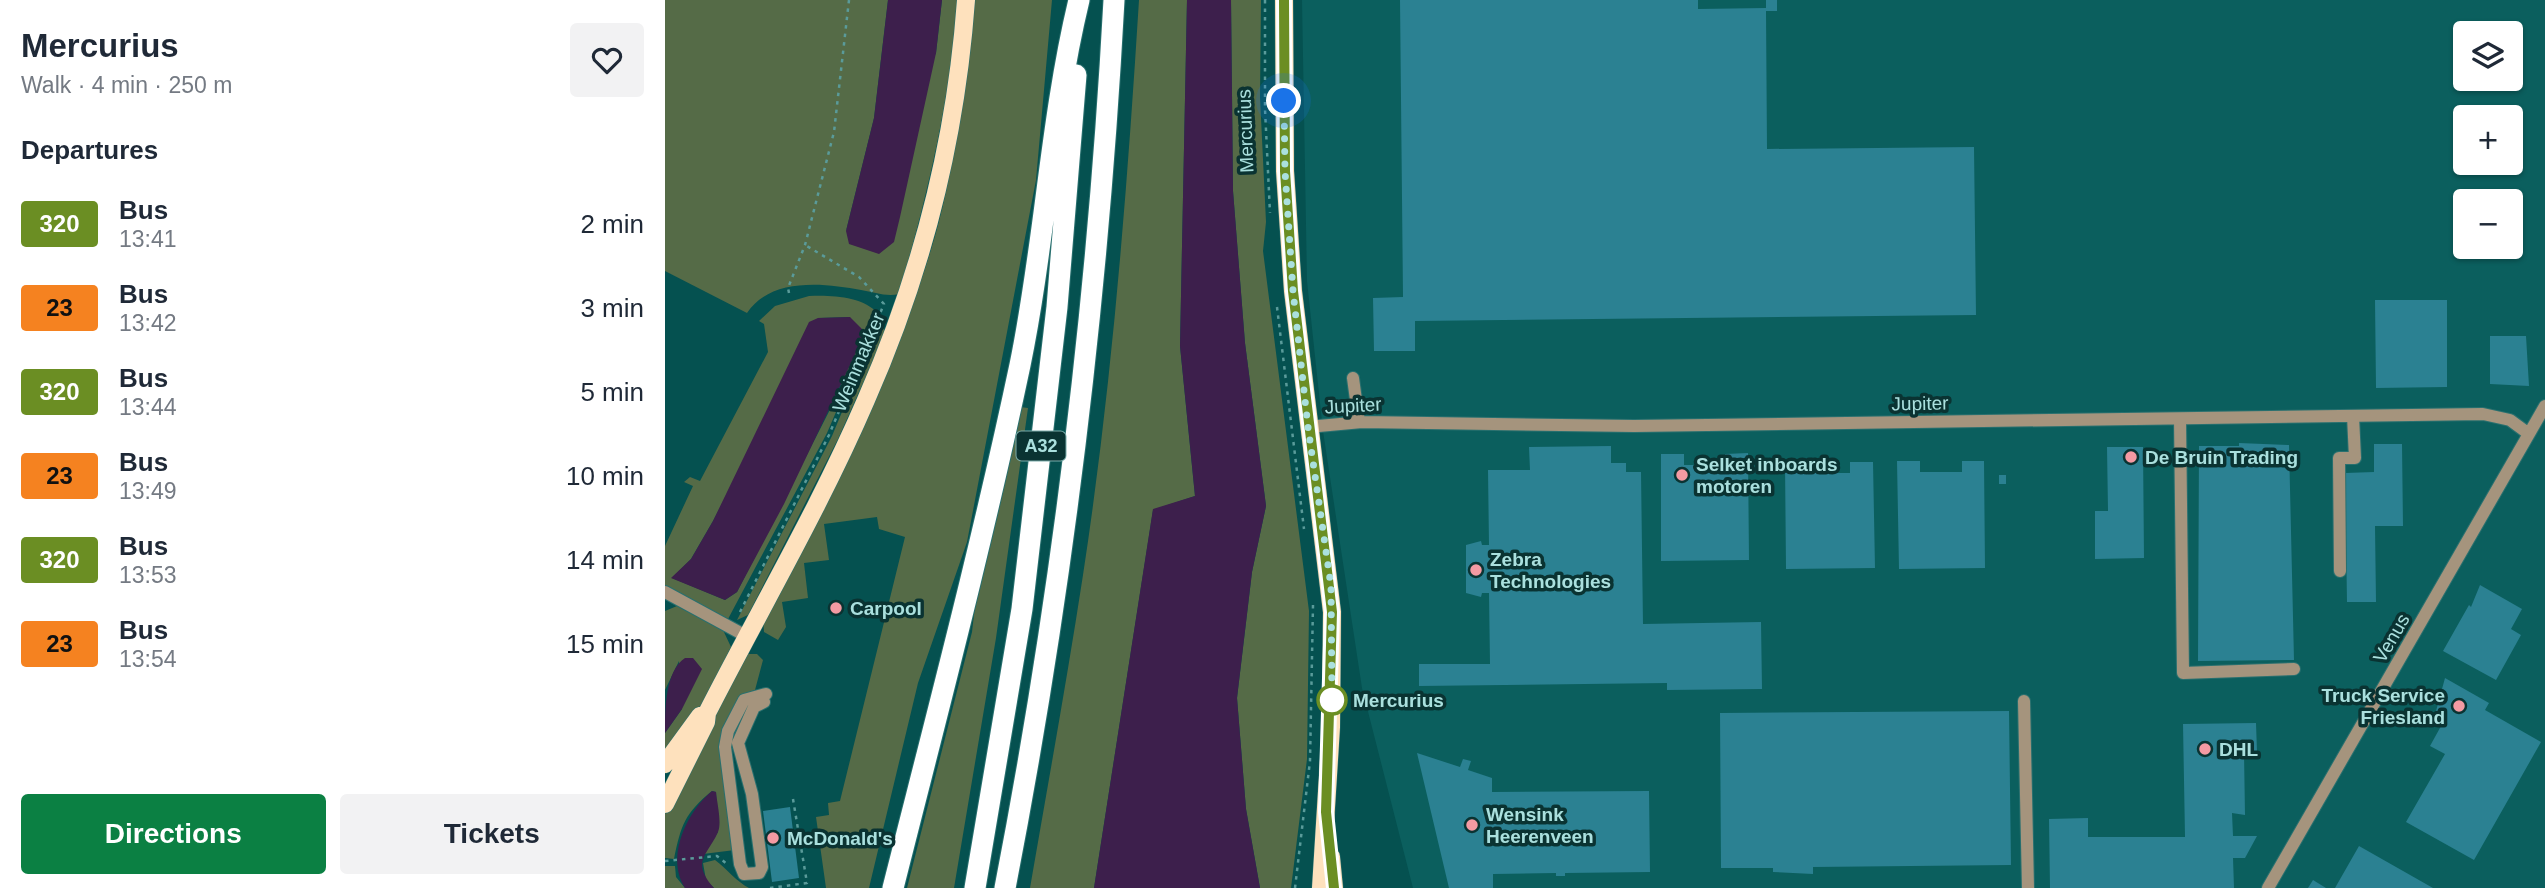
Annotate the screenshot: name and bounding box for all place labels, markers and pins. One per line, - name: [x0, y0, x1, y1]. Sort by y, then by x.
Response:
- place label: De Bruin Trading: [2145, 447, 2298, 468]
- marker: De Bruin Trading: [2123, 449, 2139, 465]
- place label: Selket inboards motoren: [1696, 454, 1838, 497]
- marker: Selket inboards motoren: [1674, 467, 1690, 483]
- place label: Zebra Technologies: [1490, 549, 1611, 592]
- marker: Zebra Technologies: [1468, 562, 1484, 578]
- place label: Carpool: [850, 598, 922, 619]
- marker: Carpool: [828, 600, 844, 616]
- marker: Mercurius: [1317, 685, 1347, 715]
- place label: Truck Service Friesland: [2321, 685, 2445, 728]
- place label: Mercurius: [1353, 690, 1444, 711]
- marker: Truck Service Friesland: [2451, 698, 2467, 714]
- place label: DHL: [2219, 739, 2258, 760]
- marker: DHL: [2197, 741, 2213, 757]
- place label: Wensink Heerenveen: [1486, 804, 1594, 847]
- marker: Wensink Heerenveen: [1464, 817, 1480, 833]
- place label: McDonald's: [787, 828, 893, 849]
- marker: McDonald's: [765, 830, 781, 846]

